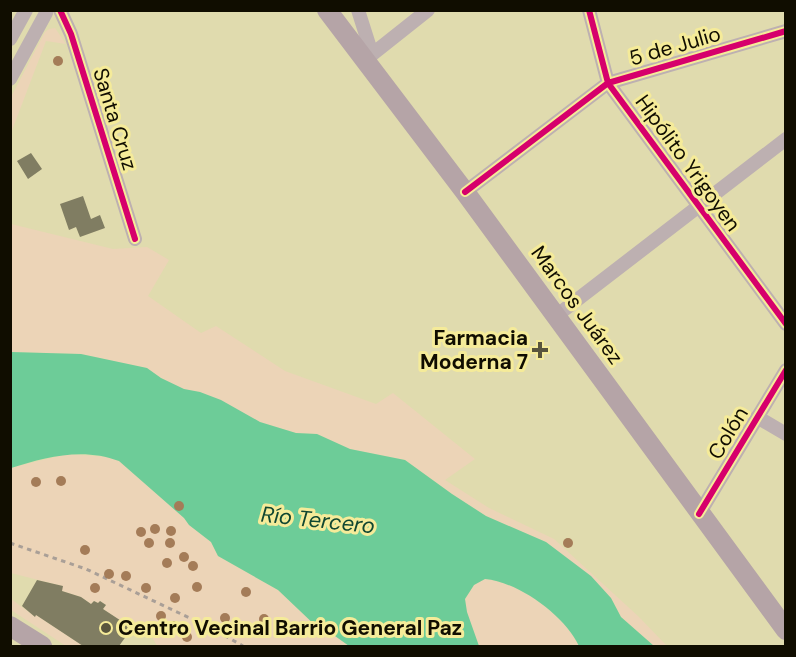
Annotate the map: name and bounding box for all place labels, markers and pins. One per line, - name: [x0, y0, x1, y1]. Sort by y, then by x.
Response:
- place label: Farmacia Moderna 7: [420, 324, 528, 376]
- marker: Farmacia Moderna 7: [533, 343, 547, 357]
- place label: Centro Vecinal Barrio General Paz: [118, 614, 462, 642]
- marker: Centro Vecinal Barrio General Paz: [99, 621, 113, 635]

